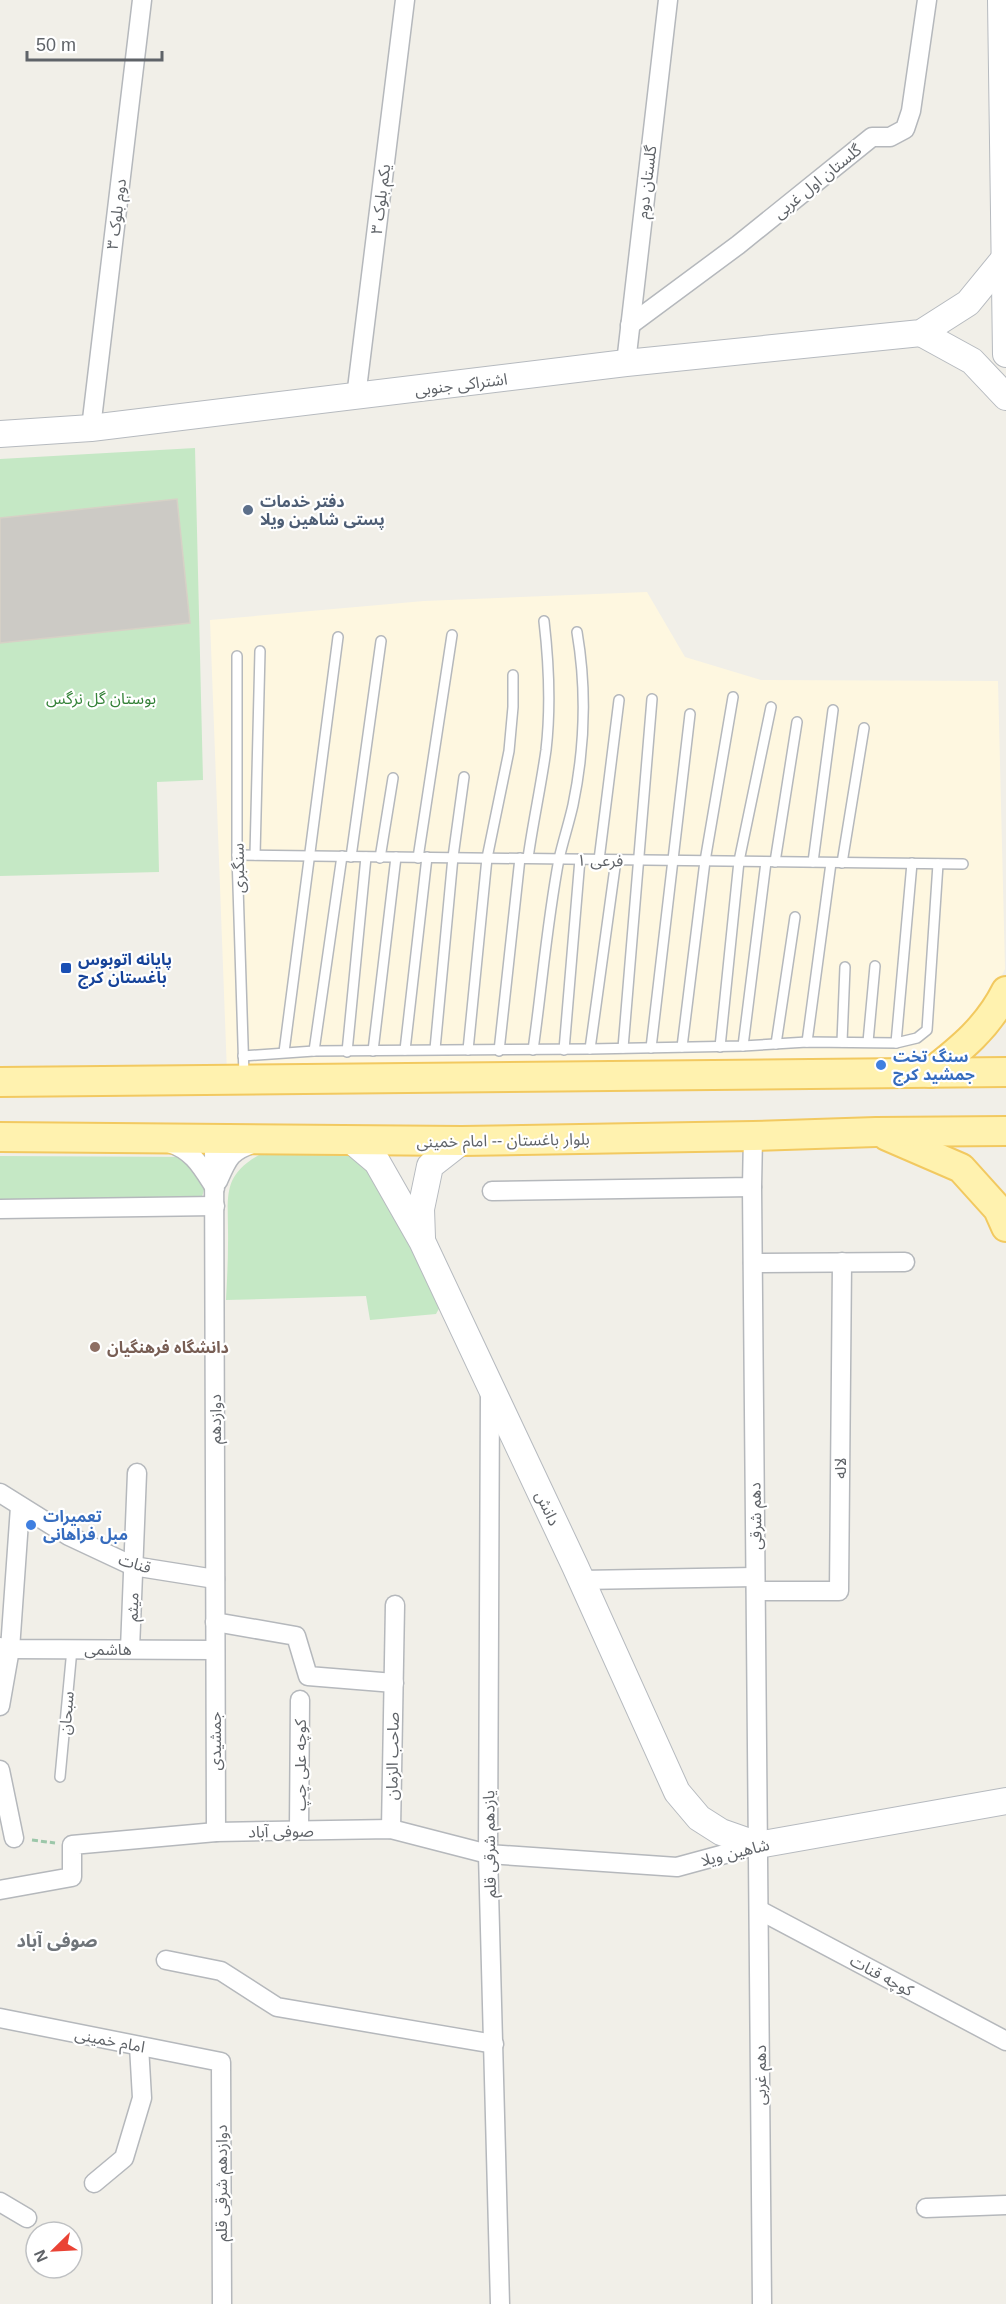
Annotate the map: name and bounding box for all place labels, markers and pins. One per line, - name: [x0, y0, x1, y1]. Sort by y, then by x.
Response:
- place label: دفتر خدمات پستی شاهین ویلا: [260, 493, 385, 530]
- marker: دفتر خدمات پستی شاهین ویلا: [241, 503, 255, 517]
- place label: پایانه اتوبوس باغستان کرج: [78, 951, 172, 989]
- marker: پایانه اتوبوس باغستان کرج: [59, 961, 73, 975]
- place label: سنگ تخت جمشید کرج: [893, 1048, 975, 1086]
- marker: سنگ تخت جمشید کرج: [874, 1058, 888, 1072]
- place label: دانشگاه فرهنگیان: [107, 1339, 229, 1357]
- marker: دانشگاه فرهنگیان: [88, 1340, 102, 1354]
- place label: تعمیرات مبل فراهانی: [43, 1508, 128, 1544]
- marker: تعمیرات مبل فراهانی: [24, 1518, 38, 1532]

